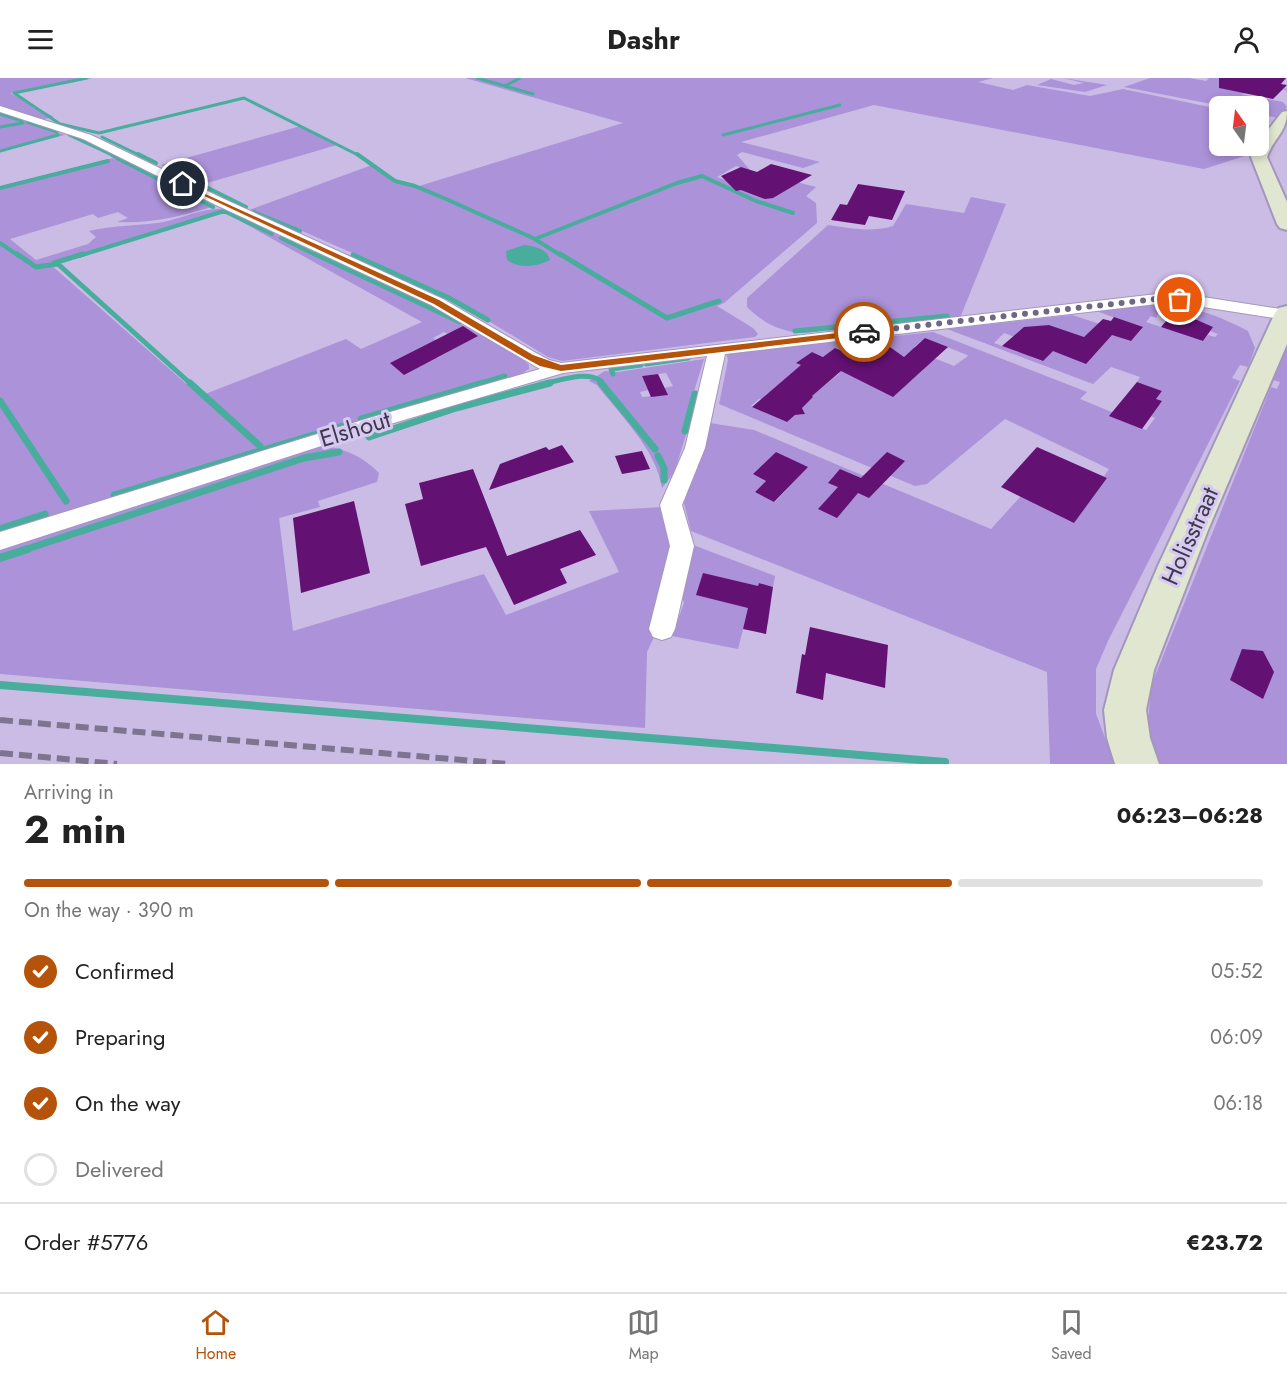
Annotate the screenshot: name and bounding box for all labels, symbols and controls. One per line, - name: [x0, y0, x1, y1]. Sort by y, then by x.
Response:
- text: Dashr: [607, 20, 680, 59]
- icon: menu: [24, 23, 57, 56]
- icon: person: [1230, 23, 1263, 56]
- north arrow: [1209, 96, 1269, 156]
- map controls: [1209, 96, 1269, 156]
- pin: [157, 158, 208, 209]
- icon: home: [166, 167, 199, 200]
- pin: [1154, 274, 1205, 325]
- icon: bag: [1163, 283, 1196, 316]
- courier: [834, 302, 894, 362]
- icon: car: [848, 316, 881, 349]
- street label: Elshout: [315, 401, 395, 456]
- street label: Holisstraat: [1152, 481, 1227, 591]
- text: Arriving in: [24, 778, 114, 807]
- text: 06:23–06:28: [1117, 799, 1263, 831]
- text: 2 min: [24, 801, 126, 858]
- text: On the way · 390 m: [24, 896, 194, 925]
- icon: check: [24, 955, 57, 988]
- text: Confirmed: [75, 955, 174, 987]
- text: 05:52: [1211, 957, 1263, 986]
- icon: check: [24, 1021, 57, 1054]
- text: Preparing: [75, 1021, 166, 1053]
- text: 06:09: [1210, 1023, 1263, 1052]
- icon: check: [24, 1087, 57, 1120]
- text: On the way: [75, 1087, 180, 1119]
- text: 06:18: [1214, 1089, 1263, 1118]
- text: Delivered: [75, 1153, 164, 1185]
- text: Order #5776: [24, 1226, 148, 1258]
- text: €23.72: [1186, 1226, 1263, 1258]
- tab: Home: [195, 1306, 236, 1365]
- tab: Map: [627, 1306, 660, 1365]
- tab: Saved: [1051, 1306, 1092, 1365]

